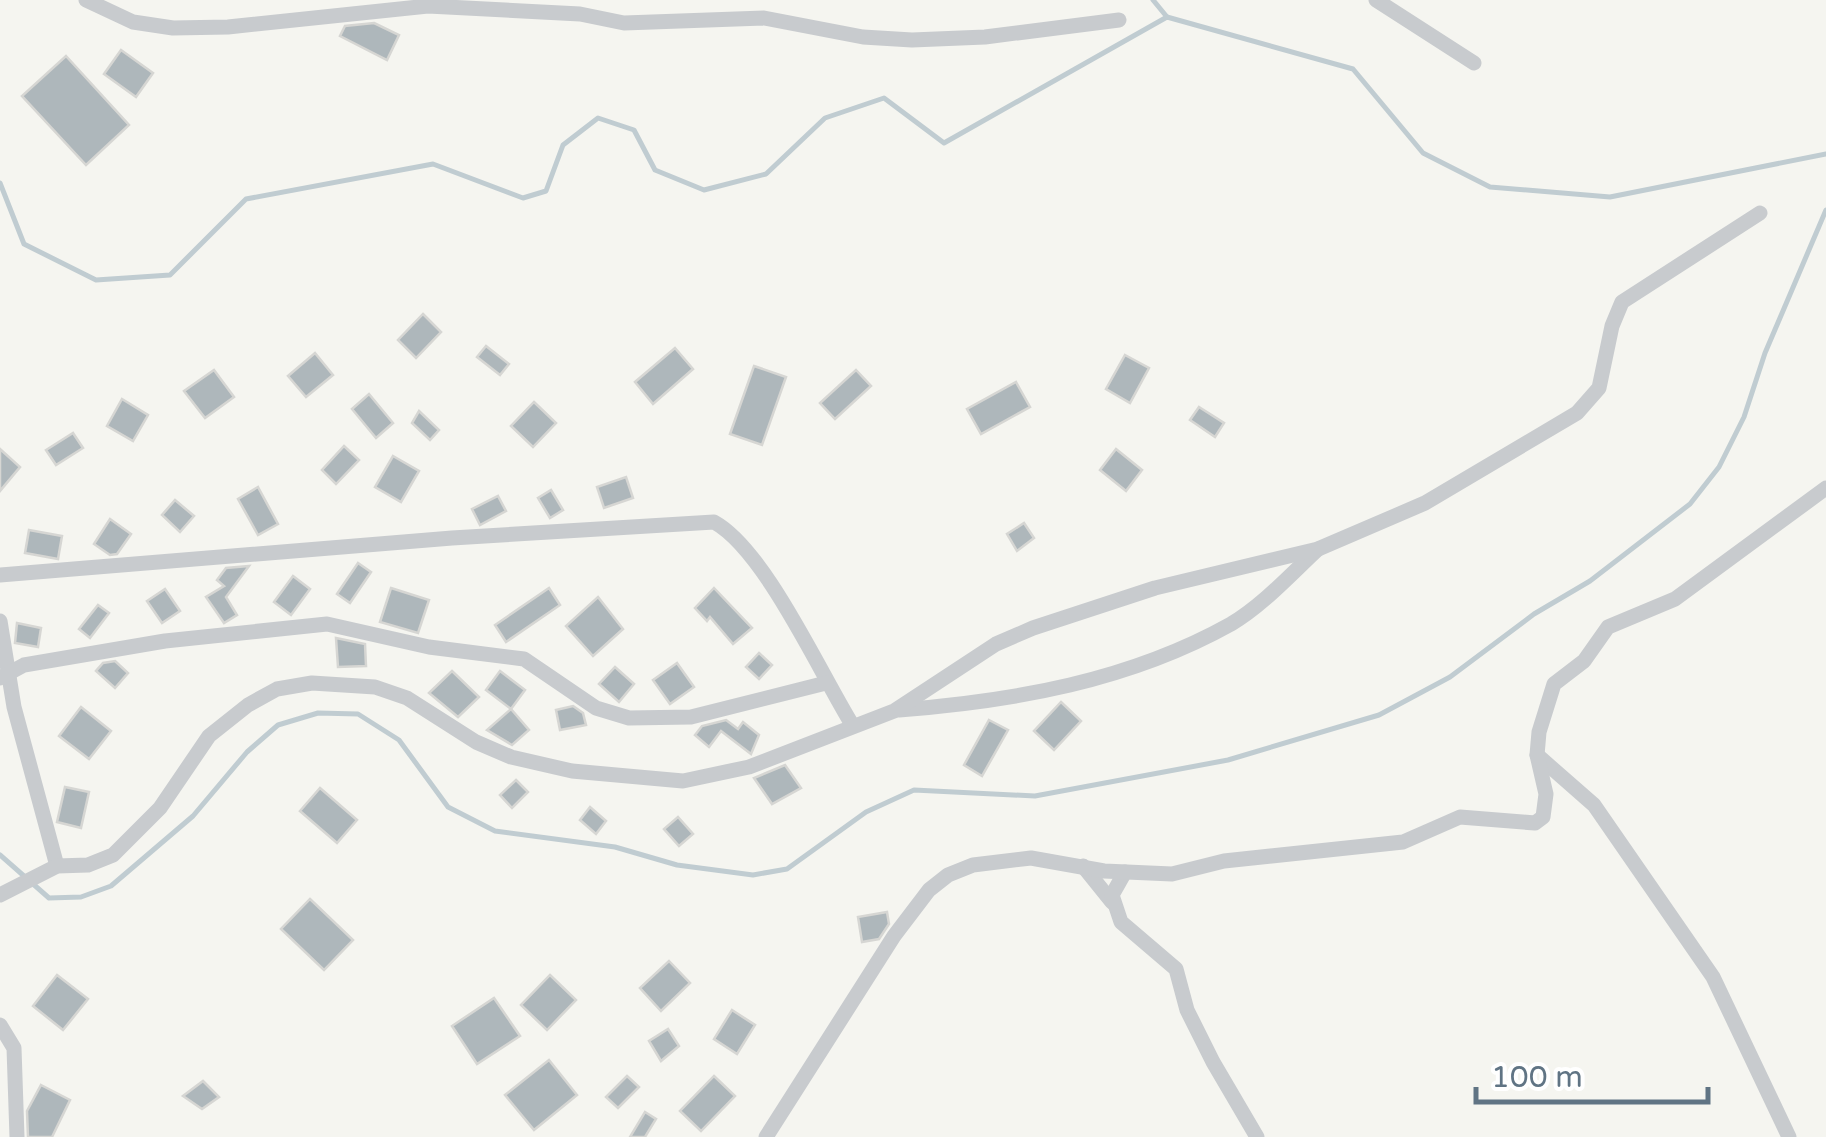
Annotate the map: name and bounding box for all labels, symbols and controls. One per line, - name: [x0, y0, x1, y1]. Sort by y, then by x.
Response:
- scale bar: [1476, 1042, 1708, 1104]
- text: 100 m: [1491, 1059, 1583, 1096]

